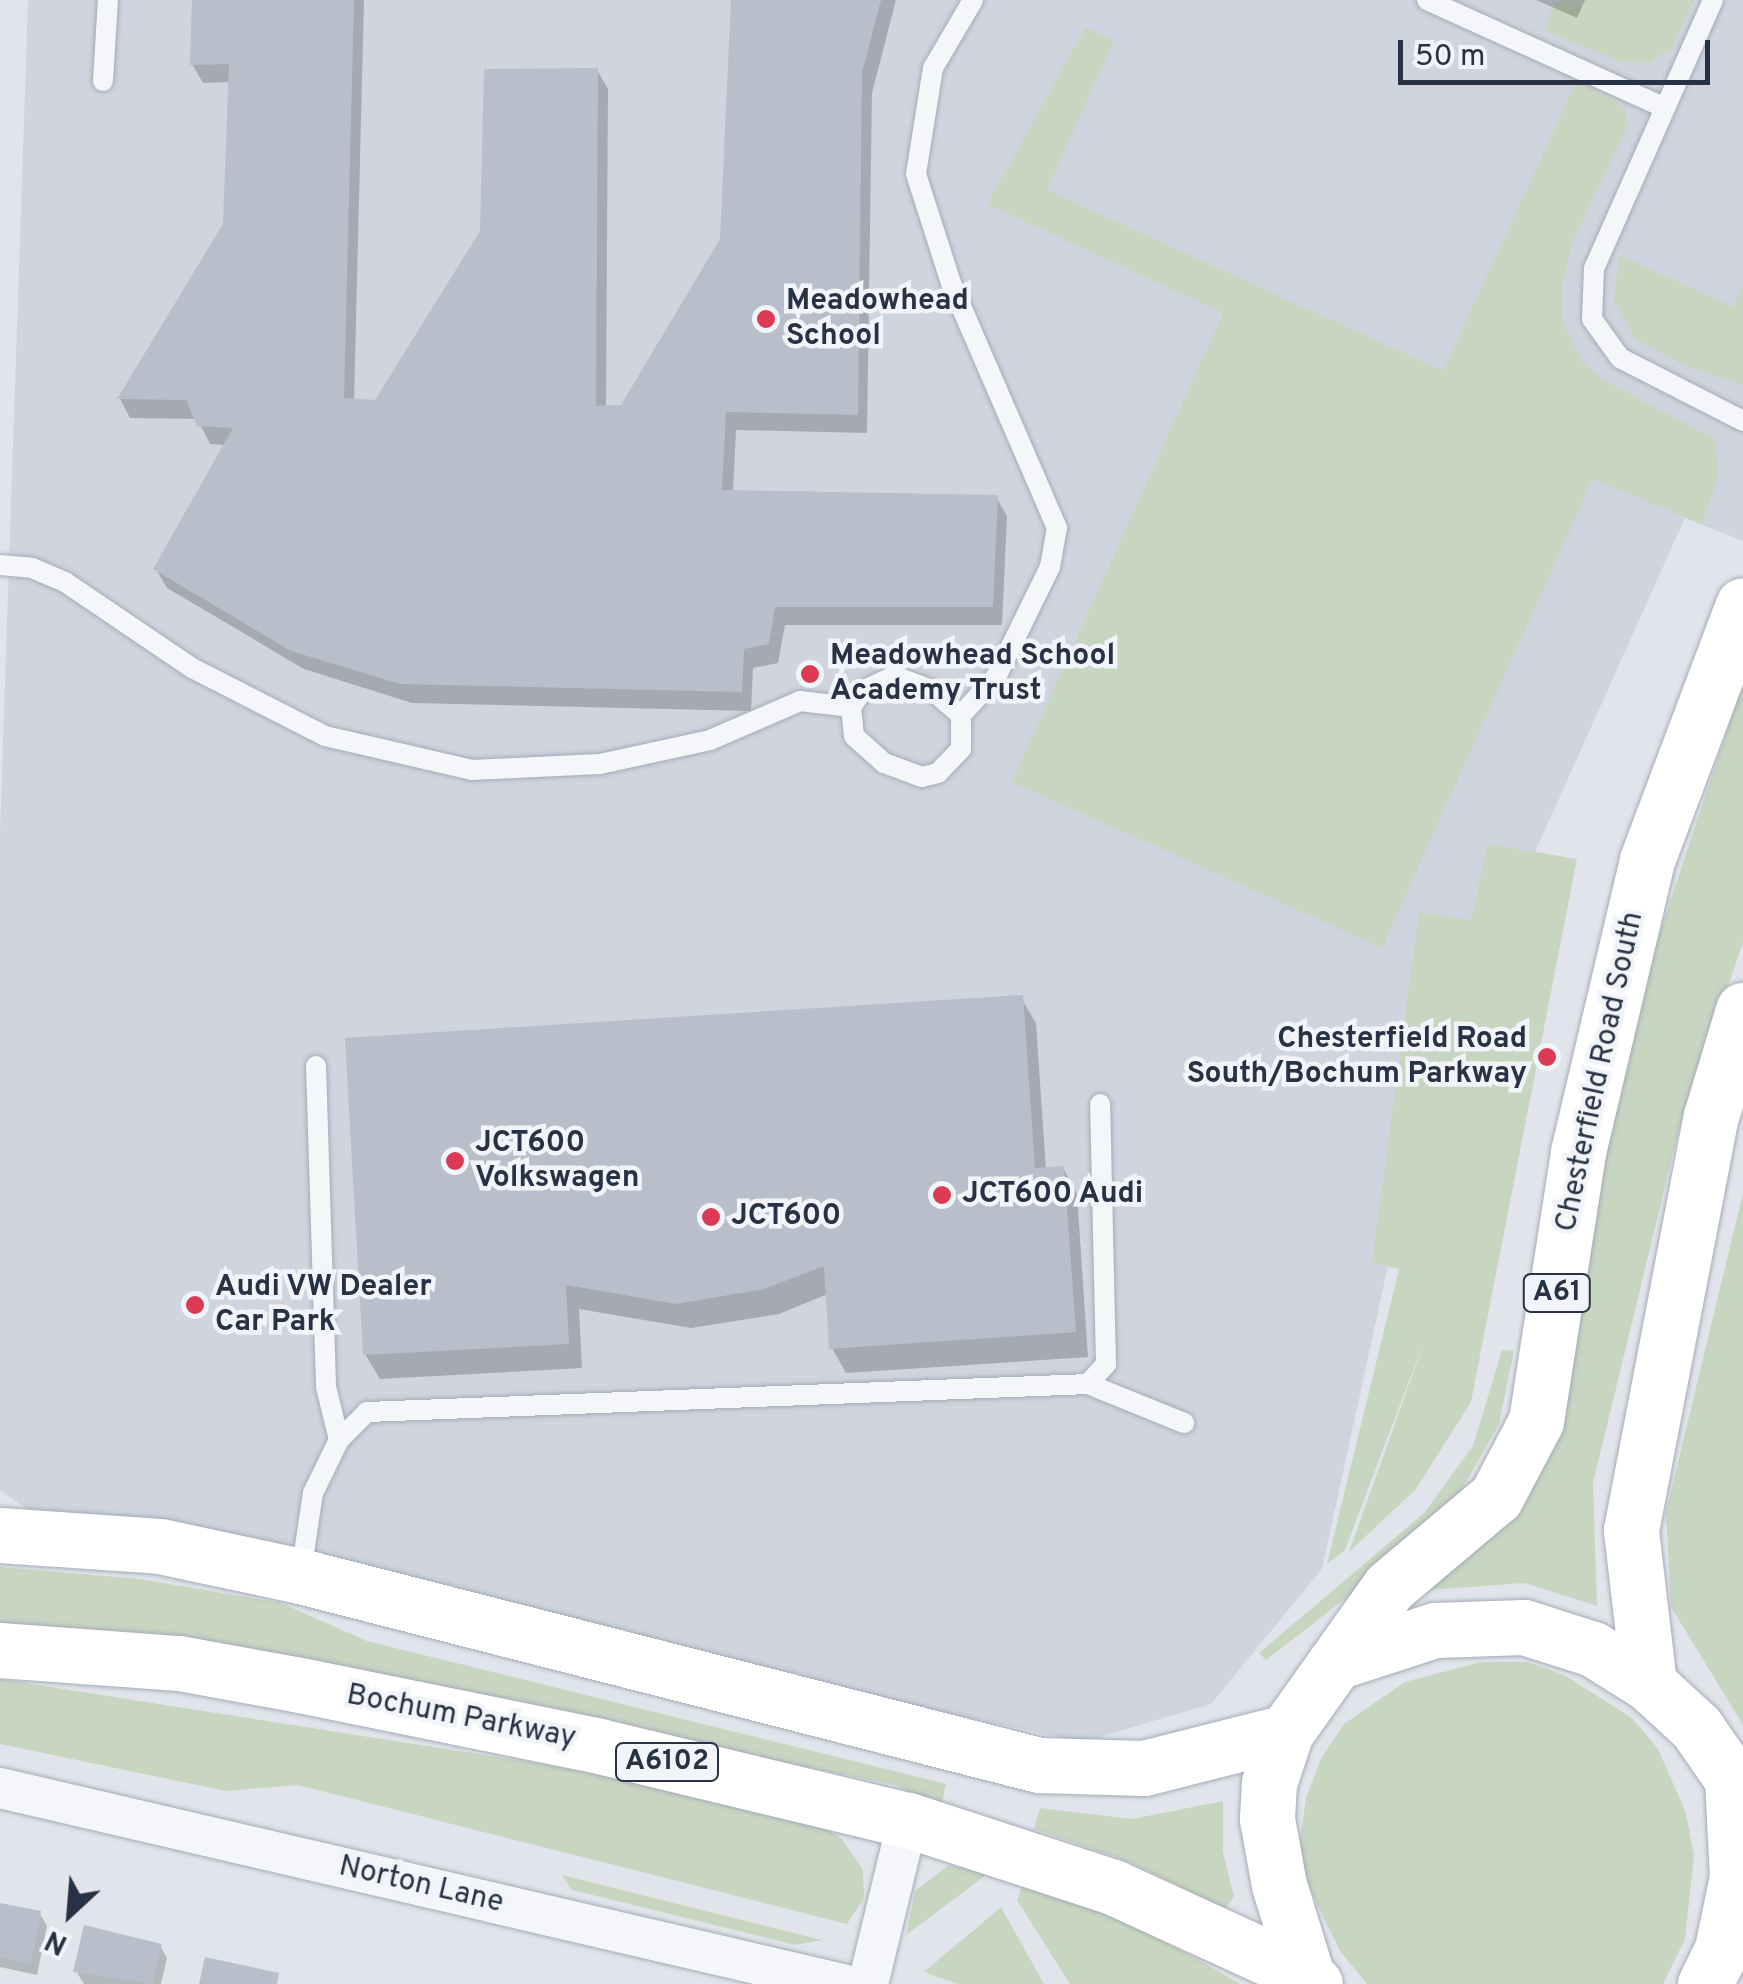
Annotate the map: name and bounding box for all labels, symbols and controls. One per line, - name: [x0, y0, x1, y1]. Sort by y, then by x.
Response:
- scale bar: [1403, 20, 1716, 82]
- text: 50 m: [1415, 39, 1485, 76]
- place label: Meadowhead School: [786, 284, 969, 354]
- marker: Meadowhead School: [755, 308, 777, 330]
- place label: Meadowhead School Academy Trust: [830, 639, 1115, 710]
- marker: Meadowhead School Academy Trust: [799, 663, 821, 685]
- street label: Chesterfield Road South: [1549, 909, 1653, 1235]
- place label: Chesterfield Road South/Bochum Parkway: [1187, 1022, 1527, 1092]
- marker: Chesterfield Road South/Bochum Parkway: [1536, 1046, 1558, 1068]
- place label: JCT600 Volkswagen: [475, 1126, 639, 1196]
- marker: JCT600 Volkswagen: [444, 1150, 466, 1172]
- place label: JCT600 Audi: [962, 1177, 1145, 1213]
- marker: JCT600 Audi: [931, 1184, 953, 1206]
- place label: JCT600: [731, 1199, 841, 1235]
- marker: JCT600: [700, 1206, 722, 1228]
- place label: Audi VW Dealer Car Park: [215, 1270, 433, 1340]
- road number: A61: [1522, 1270, 1592, 1316]
- marker: Audi VW Dealer Car Park: [184, 1294, 206, 1316]
- street label: Bochum Parkway: [343, 1678, 579, 1758]
- road number: A6102: [614, 1739, 720, 1785]
- street label: Norton Lane: [335, 1850, 507, 1922]
- north arrow: [20, 1864, 120, 1964]
- text: N: [40, 1920, 74, 1962]

